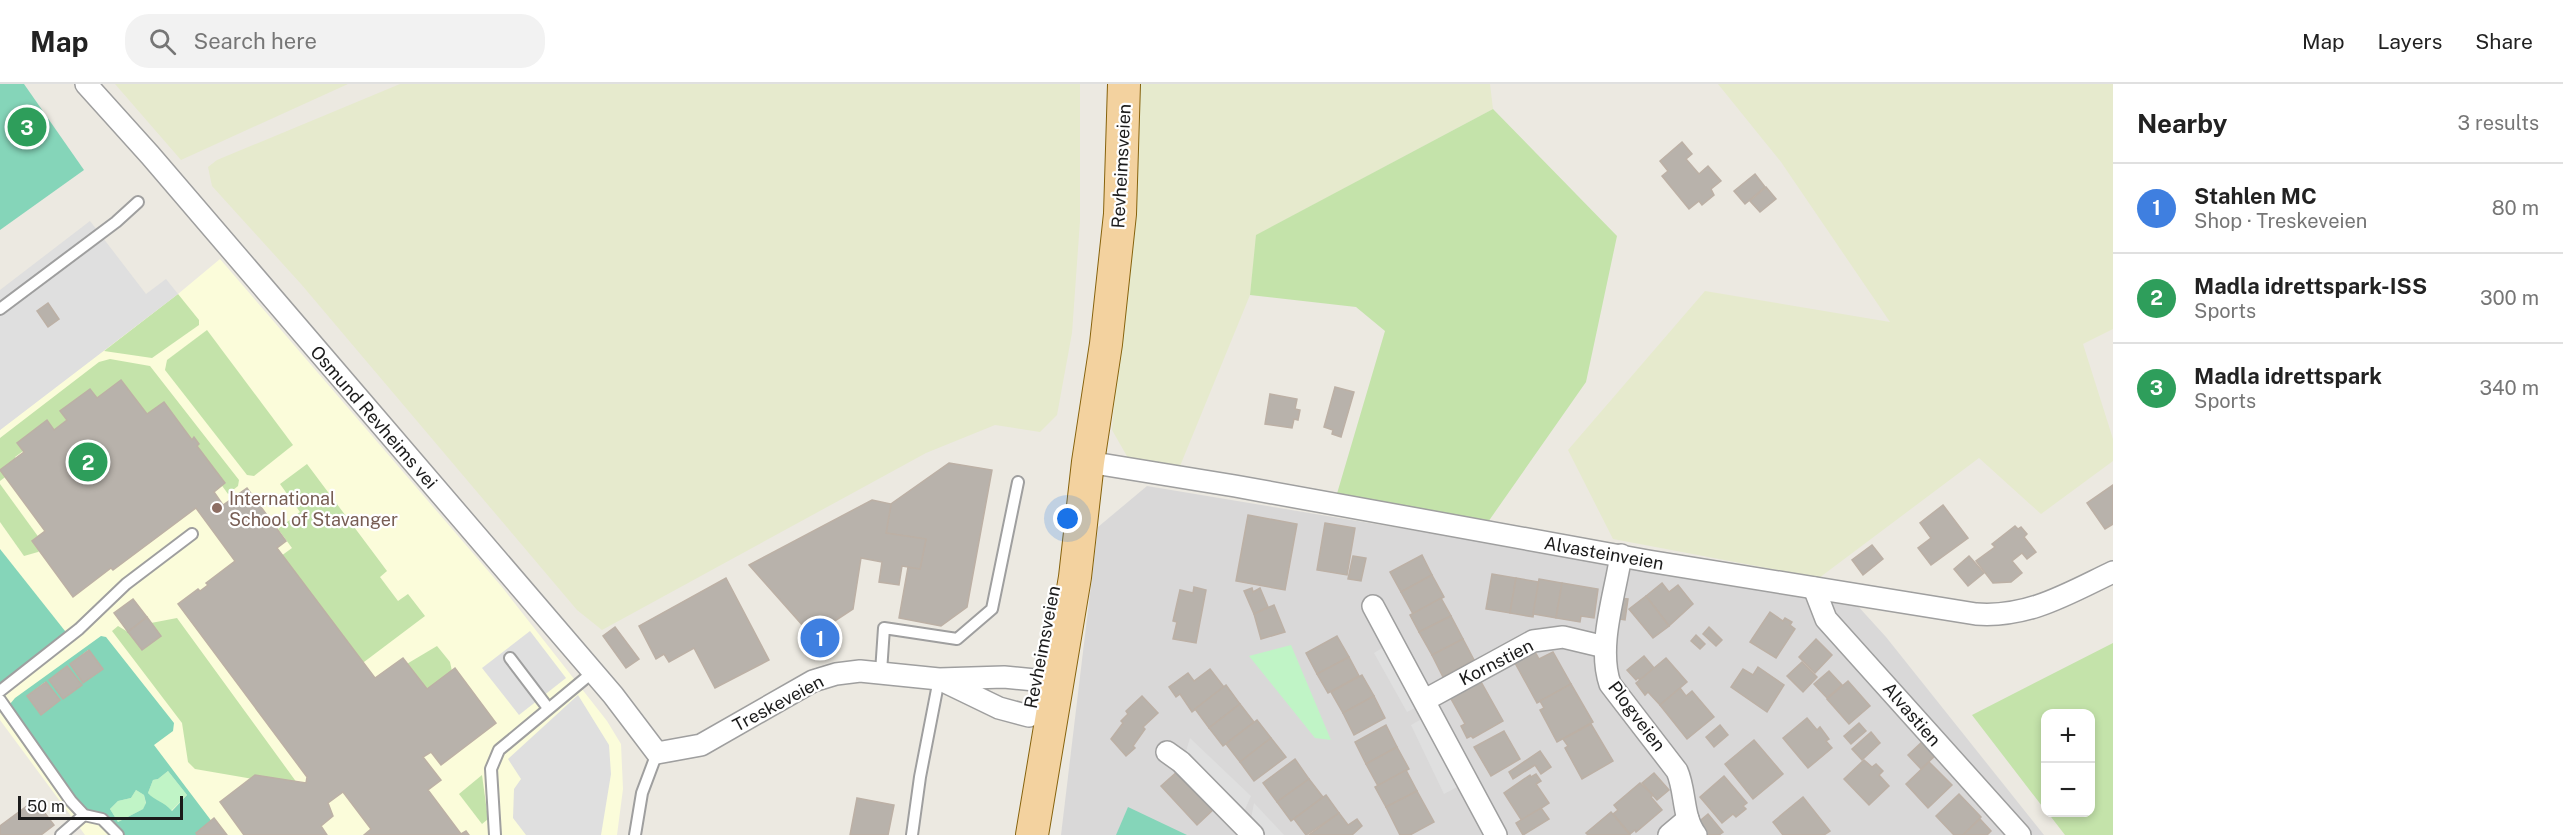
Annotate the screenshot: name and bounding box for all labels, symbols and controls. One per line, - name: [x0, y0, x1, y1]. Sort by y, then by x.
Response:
- search box: [125, 14, 545, 68]
- text: Map: [30, 25, 89, 58]
- icon: search: [146, 25, 179, 58]
- text: Search here: [194, 28, 317, 54]
- text: Map: [2302, 29, 2345, 54]
- text: Layers: [2378, 29, 2442, 54]
- text: Share: [2475, 29, 2533, 54]
- street label: Revheimsveien: [1107, 103, 1135, 229]
- pin: 3: [8, 104, 46, 150]
- text: Nearby: [2137, 108, 2227, 139]
- text: 3 results: [2458, 111, 2539, 135]
- text: Stahlen MC: [2194, 183, 2317, 209]
- text: 1: [2152, 196, 2161, 220]
- text: 80 m: [2492, 196, 2539, 220]
- text: Shop · Treskeveien: [2194, 209, 2367, 233]
- text: Madla idrettspark-ISS: [2194, 273, 2427, 299]
- text: 2: [2150, 286, 2163, 310]
- text: 300 m: [2480, 286, 2539, 310]
- text: Sports: [2194, 299, 2256, 323]
- street label: Osmund Revheims vei: [306, 341, 442, 493]
- text: Madla idrettspark: [2194, 363, 2382, 389]
- text: 3: [2150, 376, 2163, 400]
- text: 340 m: [2479, 376, 2539, 400]
- text: Sports: [2194, 389, 2256, 413]
- pin: 2: [68, 440, 107, 484]
- place label: International School of Stavanger: [229, 488, 398, 530]
- marker: International School of Stavanger: [210, 501, 224, 515]
- your location: [1053, 504, 1082, 533]
- street label: Alvasteinveien: [1542, 532, 1666, 574]
- street label: Revheimsveien: [1020, 584, 1064, 710]
- pin: 1: [800, 616, 840, 660]
- street label: Kornstien: [1455, 634, 1537, 690]
- street label: Treskeveien: [729, 670, 827, 736]
- street label: Plogveien: [1604, 677, 1670, 755]
- street label: Alvastien: [1879, 678, 1945, 750]
- map controls: [2041, 709, 2095, 817]
- button: +: [2041, 709, 2095, 763]
- button: −: [2041, 763, 2095, 817]
- scale bar: [18, 793, 183, 820]
- text: 50 m: [27, 797, 65, 816]

